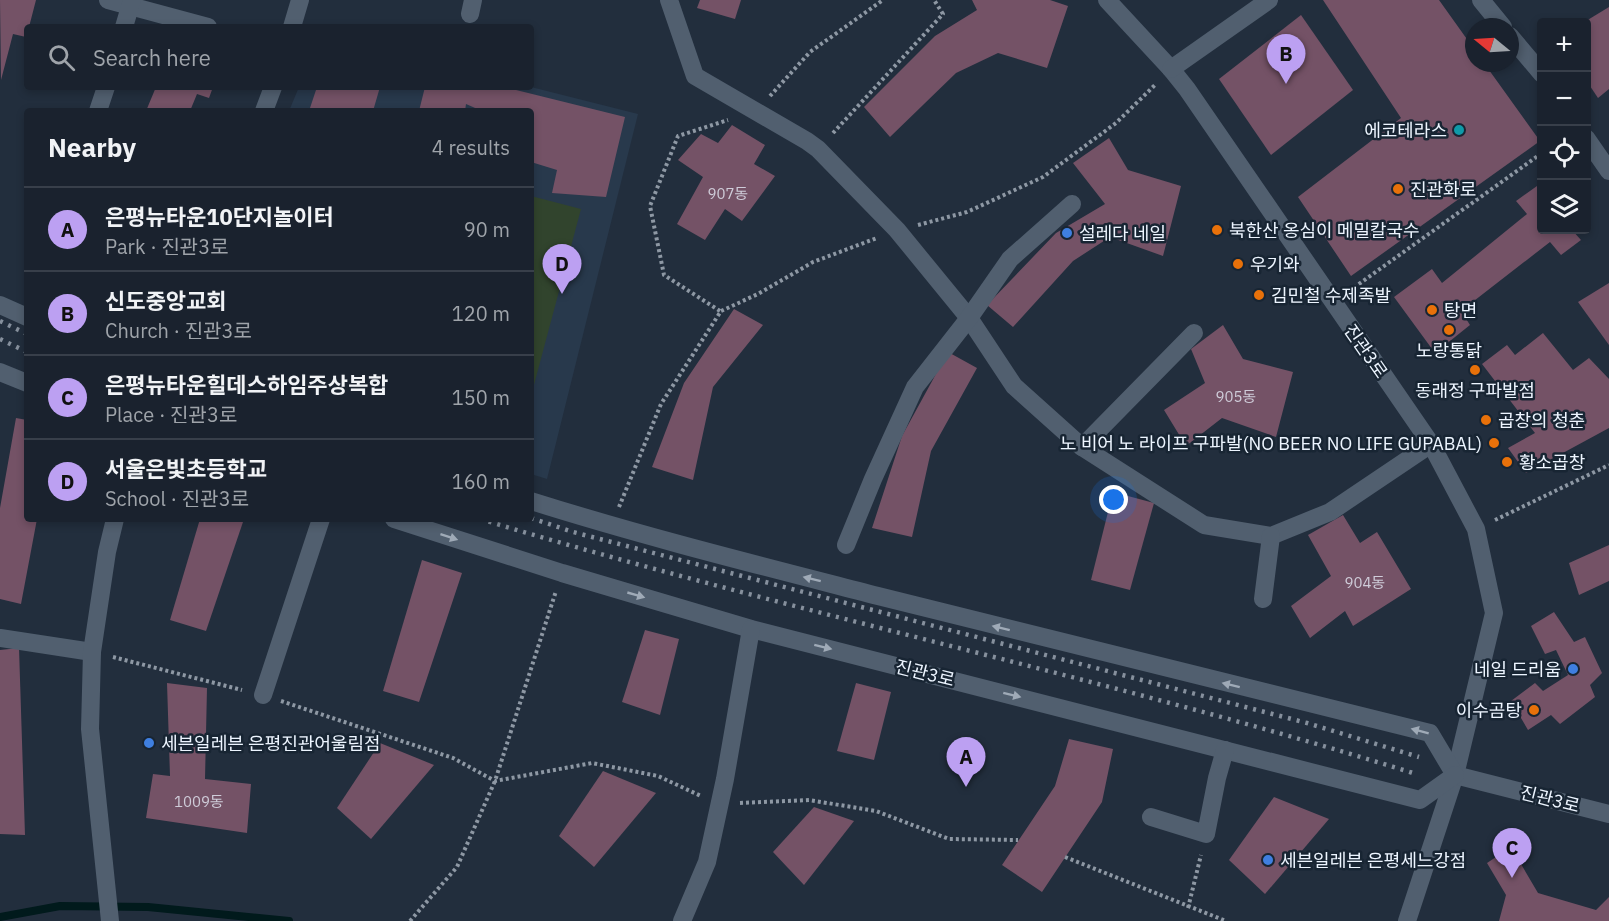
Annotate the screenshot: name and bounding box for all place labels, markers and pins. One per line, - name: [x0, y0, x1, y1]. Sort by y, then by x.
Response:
- pin: B: [1266, 34, 1306, 84]
- place label: 에코테라스: [1364, 119, 1447, 142]
- marker: 에코테라스: [1452, 123, 1466, 137]
- place label: 진관화로: [1410, 178, 1476, 201]
- marker: 진관화로: [1391, 182, 1405, 196]
- place label: 북한산 옹심이 메밀칼국수: [1229, 219, 1420, 242]
- place label: 설레다 네일: [1079, 222, 1166, 245]
- marker: 북한산 옹심이 메밀칼국수: [1210, 223, 1224, 237]
- marker: 설레다 네일: [1060, 226, 1074, 240]
- pin: D: [542, 244, 582, 294]
- place label: 우기와: [1250, 253, 1300, 276]
- marker: 우기와: [1231, 257, 1245, 271]
- place label: 김민철 수제족발: [1271, 284, 1391, 307]
- marker: 김민철 수제족발: [1252, 288, 1266, 302]
- place label: 탕면: [1444, 299, 1477, 322]
- marker: 탕면: [1425, 303, 1439, 317]
- marker: 노랑통닭: [1442, 323, 1456, 337]
- place label: 노랑통닭: [1416, 339, 1482, 362]
- marker: 동래정 구파발점: [1468, 363, 1482, 377]
- place label: 동래정 구파발점: [1415, 379, 1535, 402]
- place label: 곱창의 청춘: [1498, 409, 1585, 432]
- marker: 곱창의 청춘: [1479, 413, 1493, 427]
- place label: 노 비어 노 라이프 구파발(NO BEER NO LIFE GUPABAL): [1060, 432, 1482, 455]
- marker: 노 비어 노 라이프 구파발(NO BEER NO LIFE GUPABAL): [1487, 436, 1501, 450]
- place label: 황소곱창: [1519, 451, 1585, 474]
- marker: 황소곱창: [1500, 455, 1514, 469]
- place label: 네일 드리움: [1474, 658, 1561, 681]
- marker: 네일 드리움: [1566, 662, 1580, 676]
- place label: 이수곰탕: [1456, 699, 1522, 722]
- marker: 이수곰탕: [1527, 703, 1541, 717]
- place label: 세븐일레븐 은평진관어울림점: [161, 732, 381, 755]
- marker: 세븐일레븐 은평진관어울림점: [142, 736, 156, 750]
- pin: A: [946, 738, 986, 787]
- pin: C: [1492, 828, 1532, 878]
- place label: 세븐일레븐 은평세느강점: [1280, 849, 1466, 872]
- marker: 세븐일레븐 은평세느강점: [1261, 853, 1275, 867]

